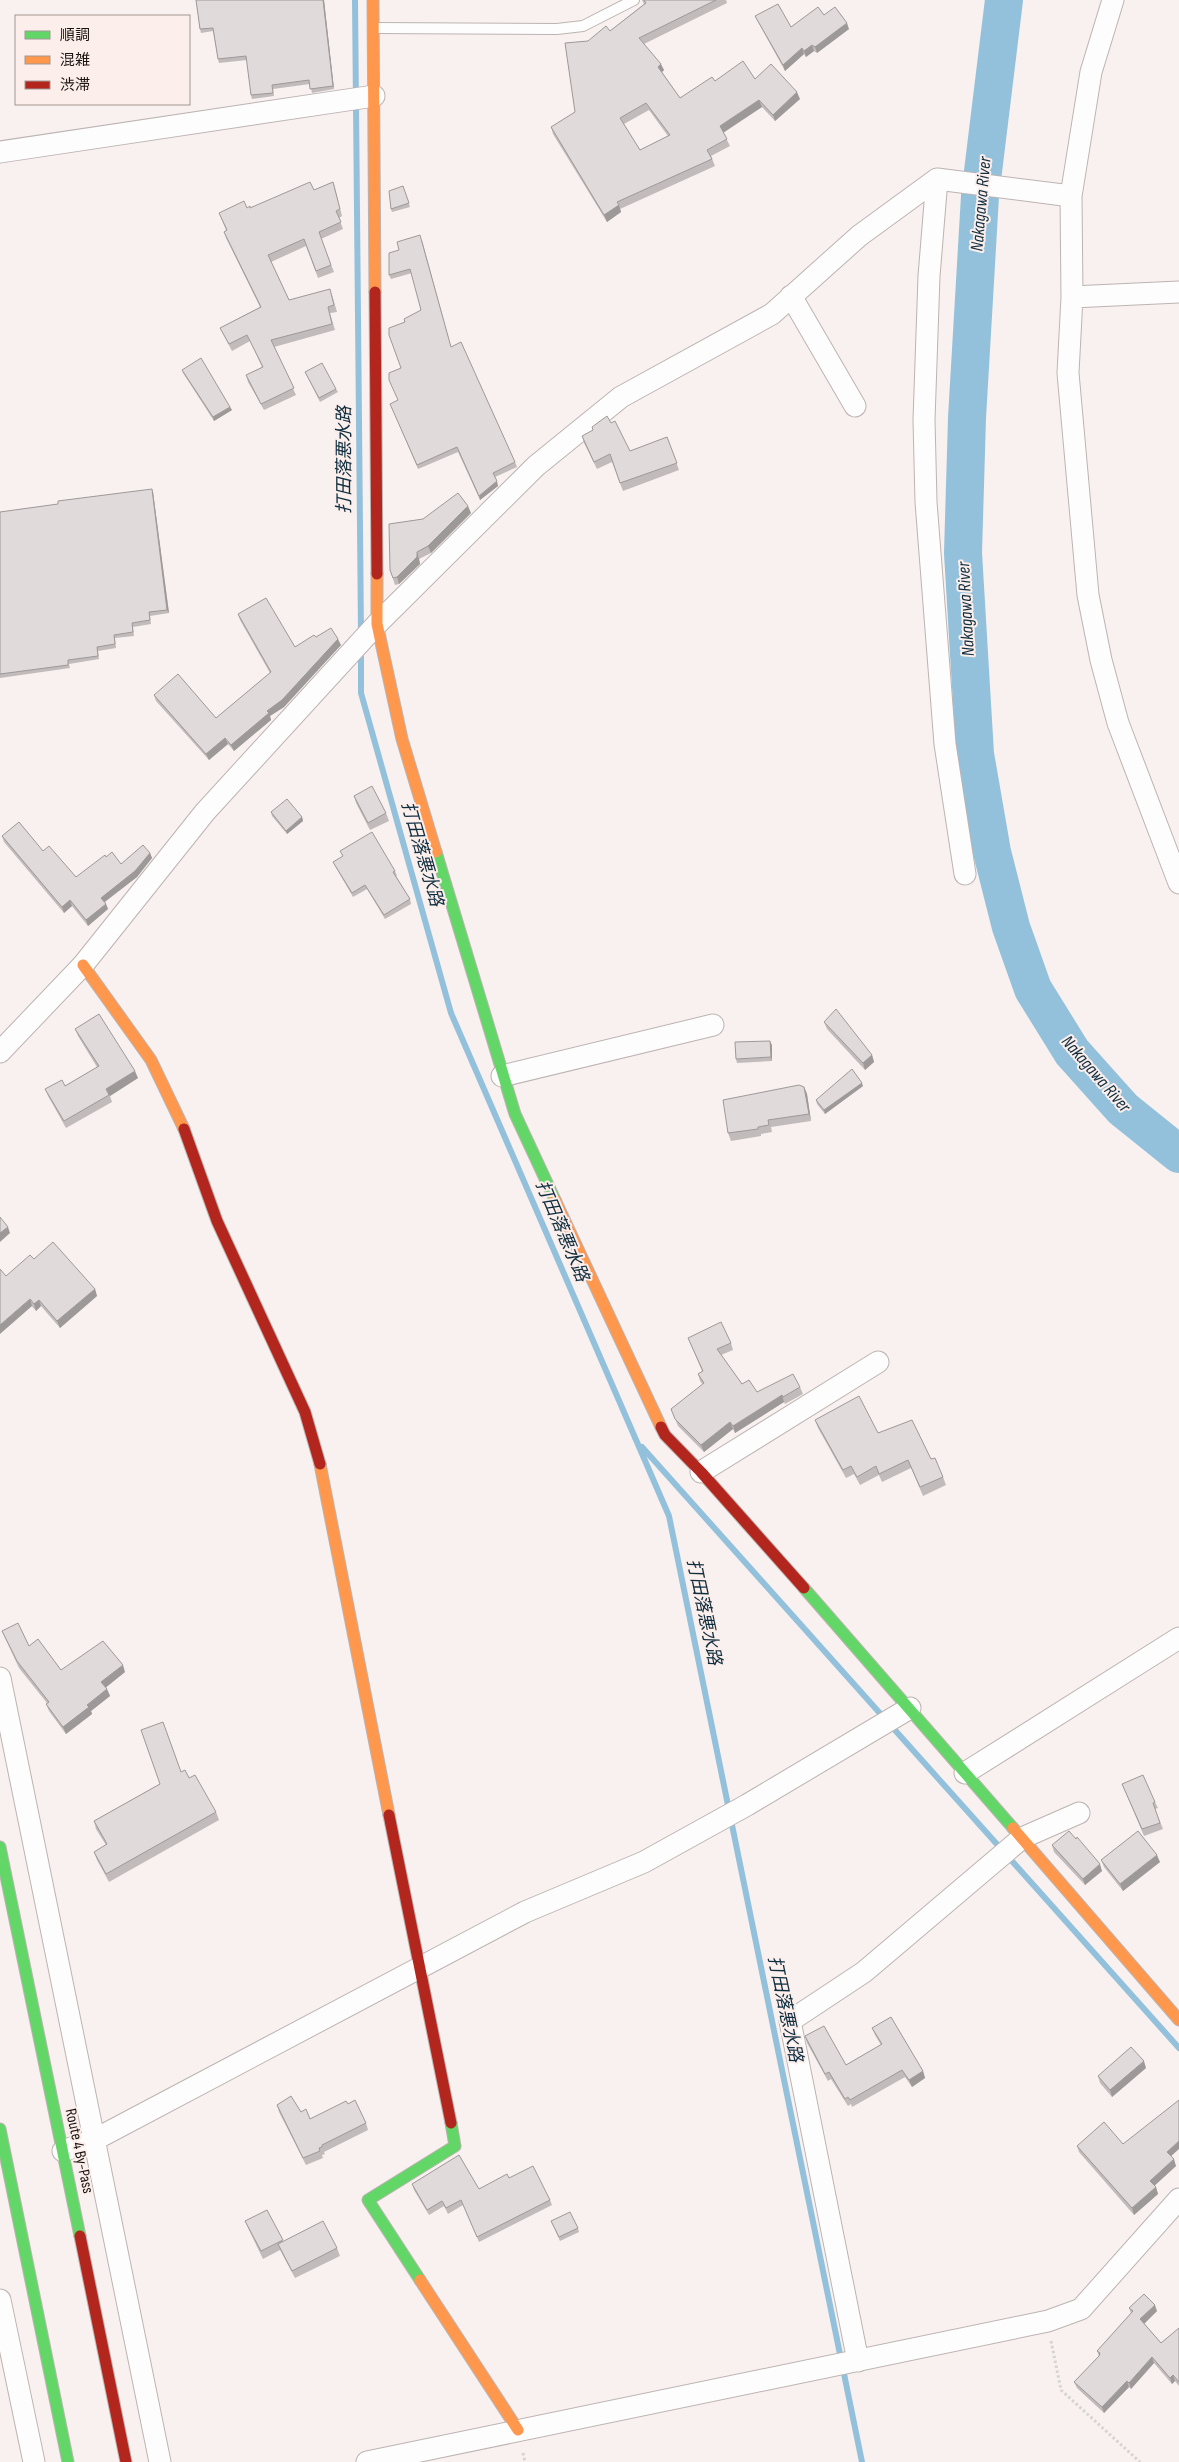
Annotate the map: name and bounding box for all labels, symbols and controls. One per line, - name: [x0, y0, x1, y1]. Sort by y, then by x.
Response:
- legend: [15, 15, 190, 105]
- text: 順調: [60, 26, 90, 45]
- text: 混雑: [60, 51, 90, 70]
- text: 渋滞: [60, 76, 90, 95]
- water label: Nakagawa River: [966, 155, 996, 252]
- water label: 打田落悪水路: [334, 404, 355, 514]
- water label: Nakagawa River: [953, 560, 979, 657]
- water label: 打田落悪水路: [397, 799, 448, 911]
- water label: Nakagawa River: [1057, 1031, 1136, 1117]
- water label: 打田落悪水路: [531, 1177, 594, 1287]
- water label: 打田落悪水路: [683, 1557, 726, 1669]
- water label: 打田落悪水路: [764, 1954, 807, 2066]
- street label: Route 4 By-Pass: [61, 2107, 97, 2195]

